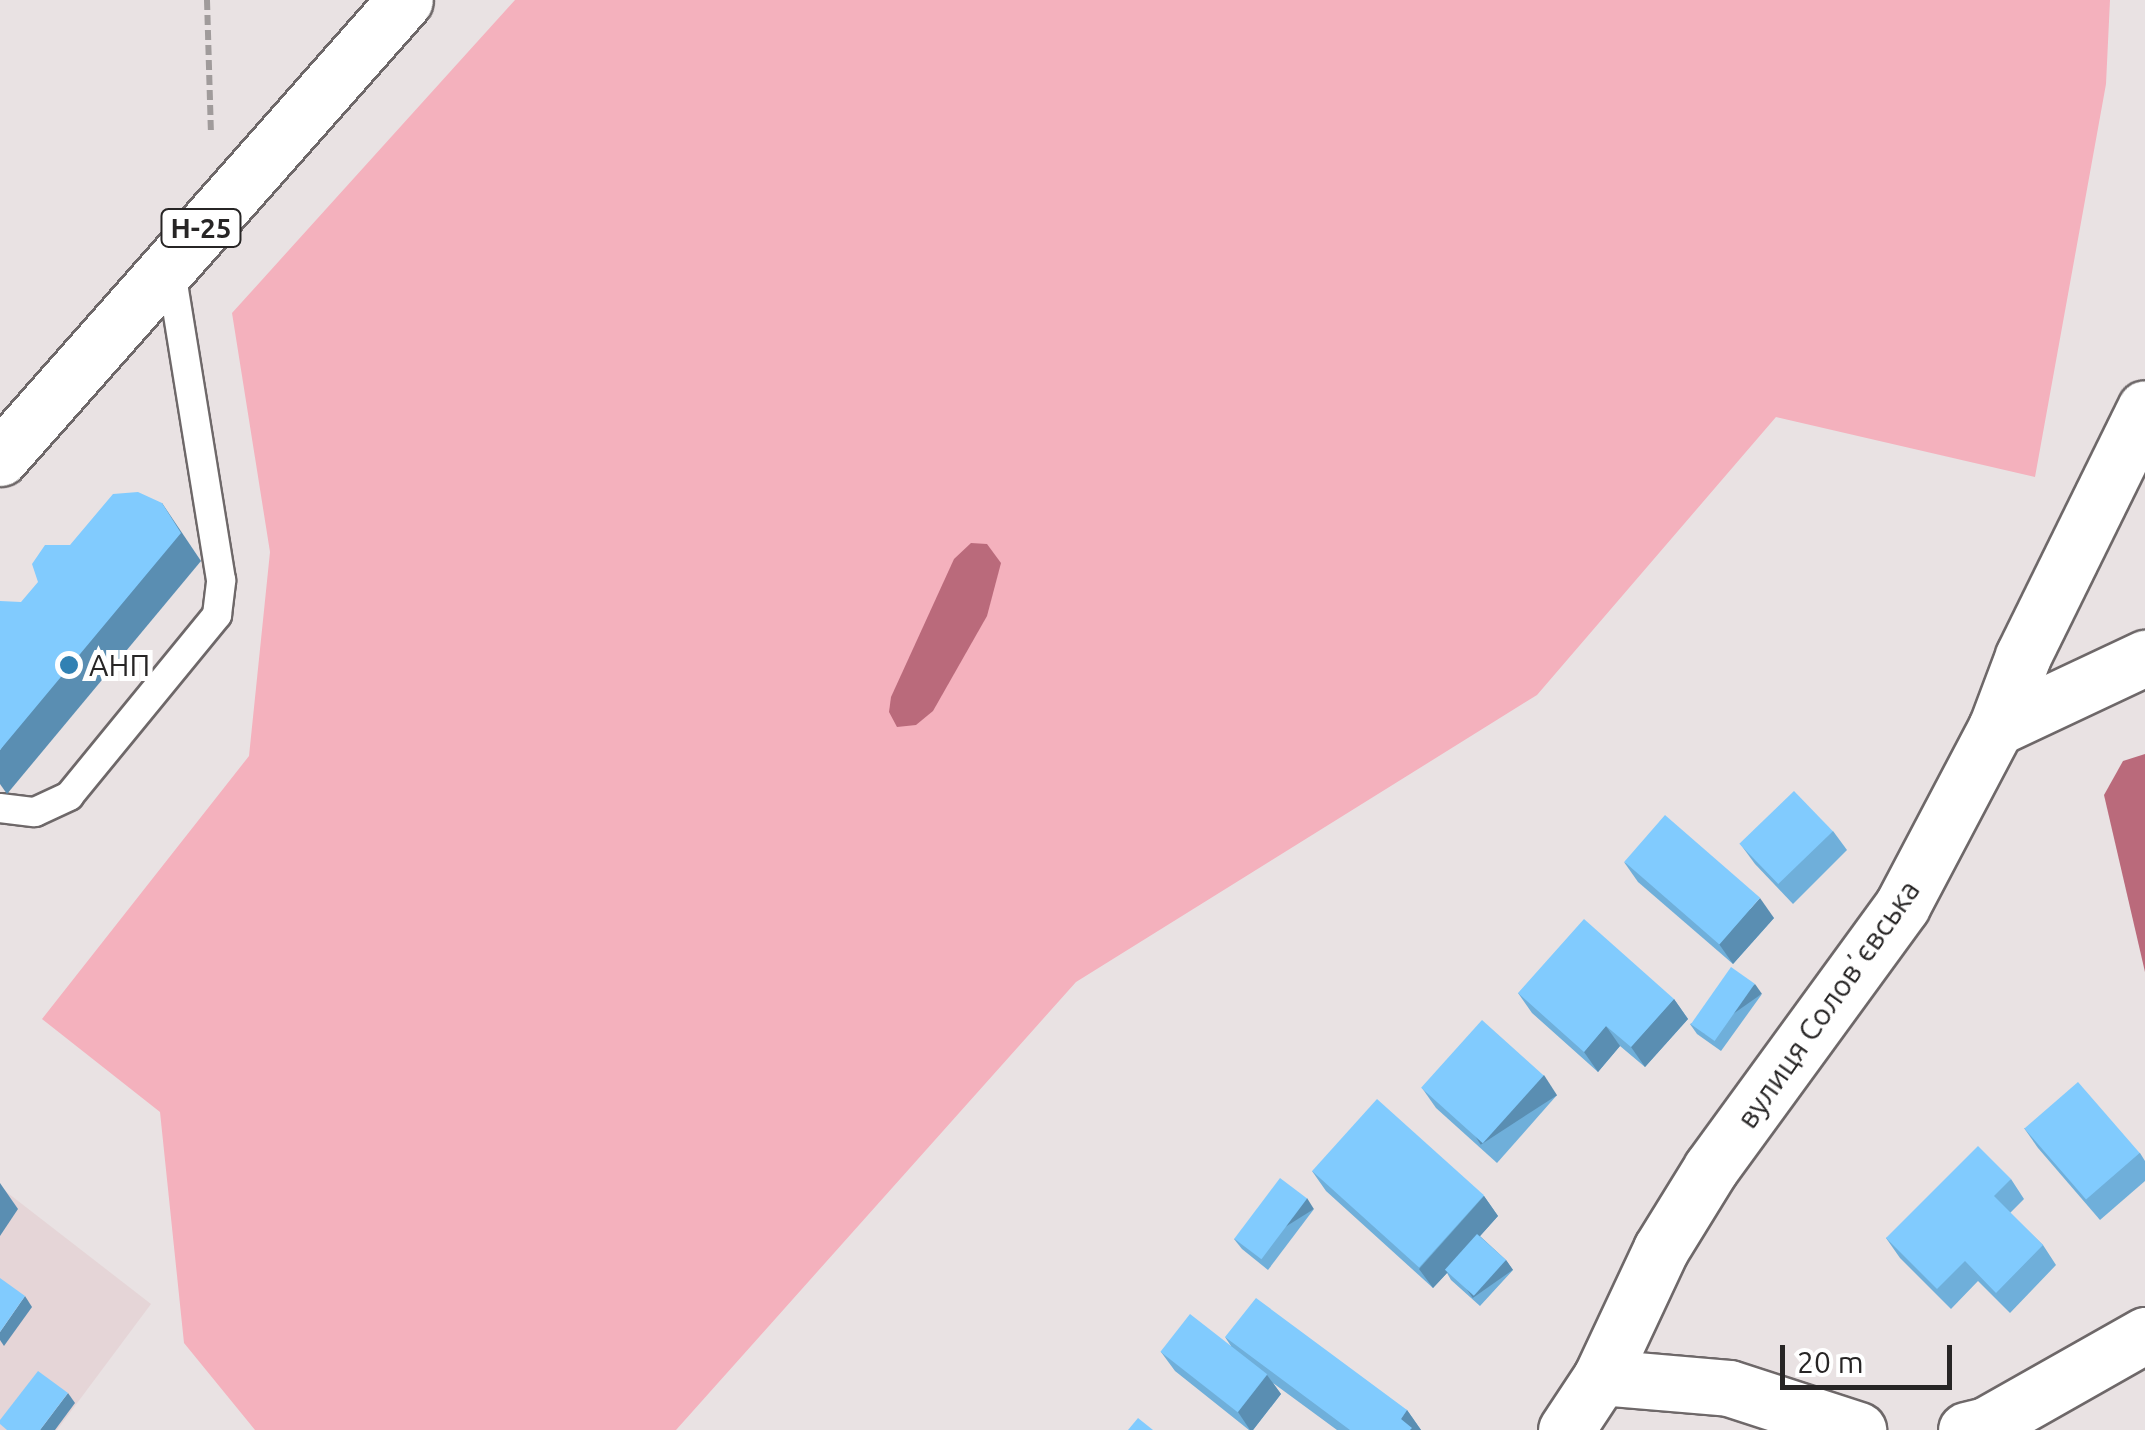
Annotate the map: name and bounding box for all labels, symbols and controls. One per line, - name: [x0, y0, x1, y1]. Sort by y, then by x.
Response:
- road number: Н-25: [158, 205, 244, 251]
- place label: АНП: [89, 647, 150, 683]
- marker: АНП: [58, 654, 80, 676]
- street label: вулиця Соловʼєвська: [1729, 873, 1927, 1135]
- scale bar: [1785, 1325, 1958, 1387]
- text: 20 m: [1797, 1345, 1864, 1379]

